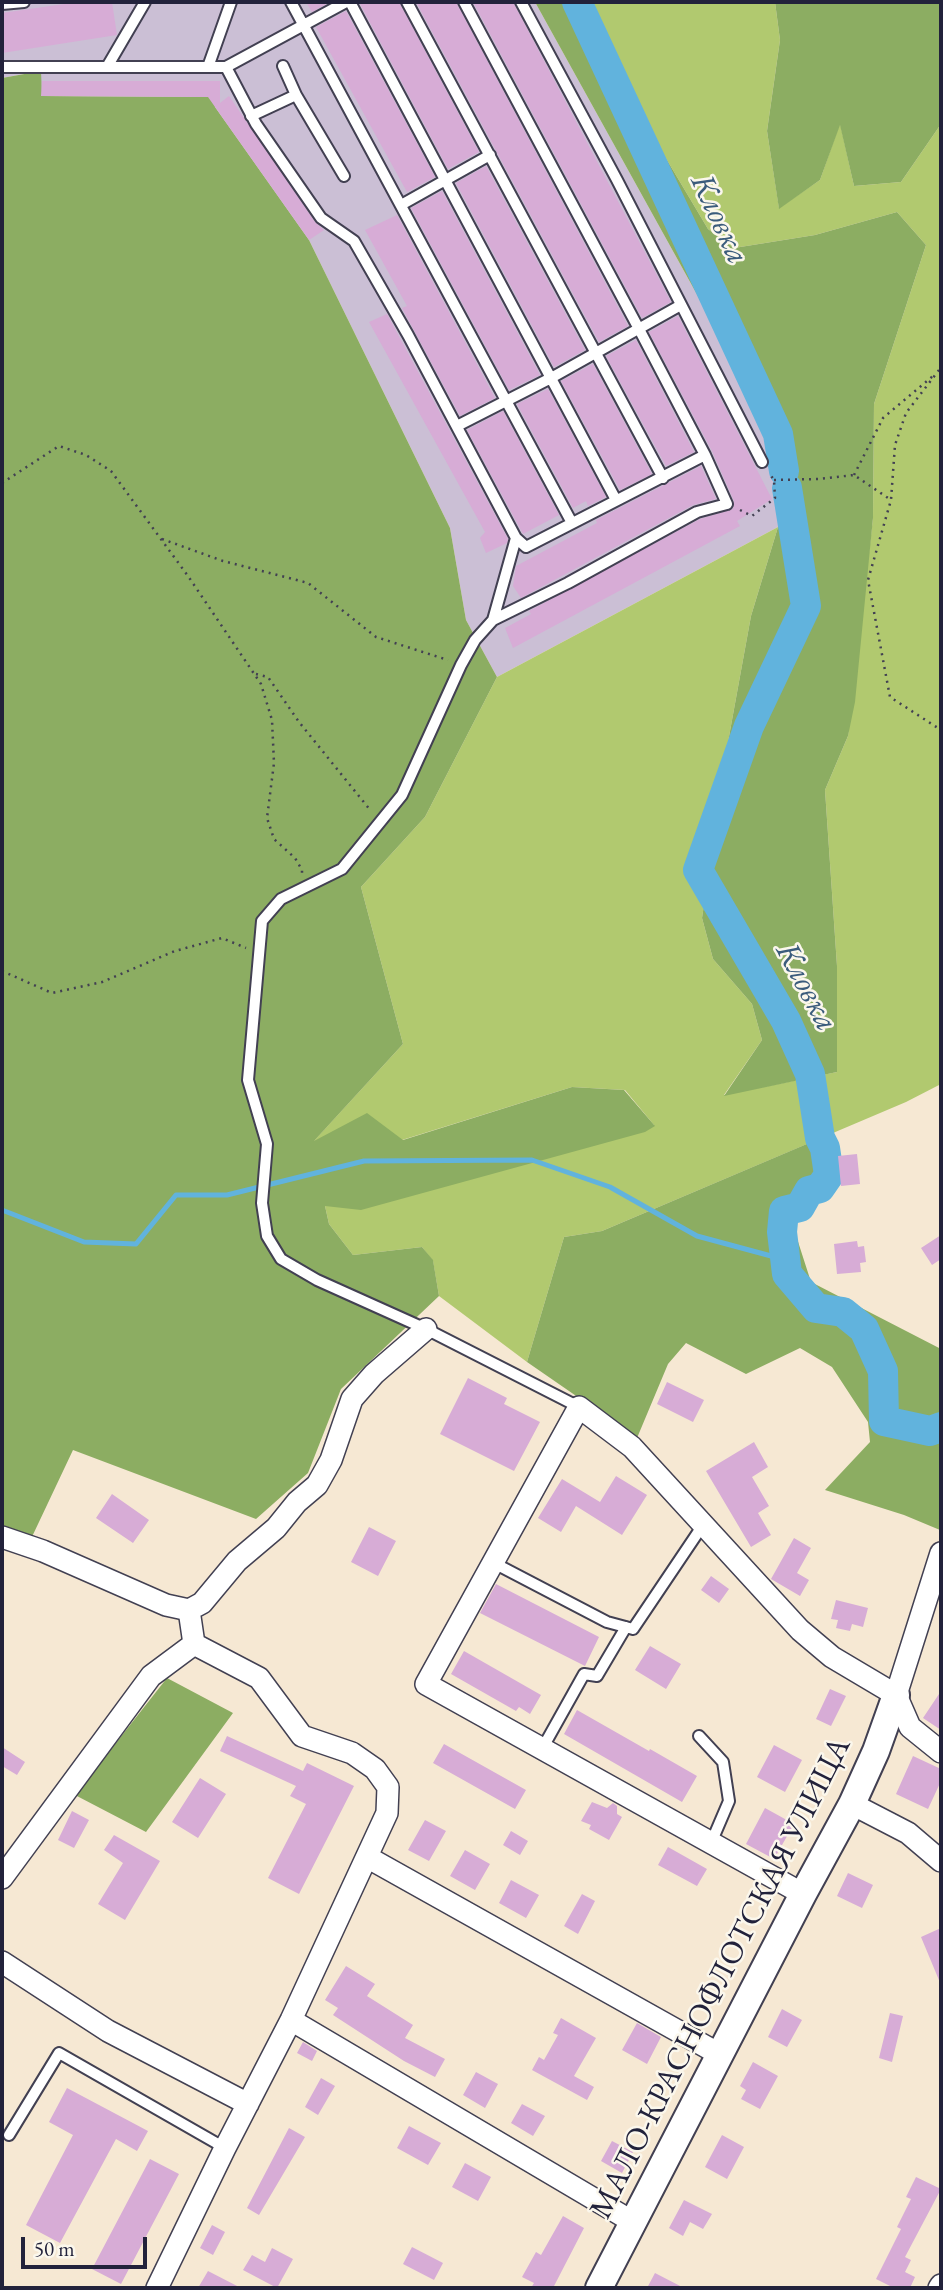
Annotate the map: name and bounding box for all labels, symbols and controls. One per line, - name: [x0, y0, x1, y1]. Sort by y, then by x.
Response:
- water label: Кловка: [681, 168, 757, 270]
- water label: Кловка: [766, 936, 846, 1038]
- street label: МАЛО-КРАСНОФЛОТСКАЯ УЛИЦА: [582, 1731, 860, 2225]
- scale bar: [24, 2224, 150, 2268]
- text: 50 m: [34, 2235, 75, 2262]

